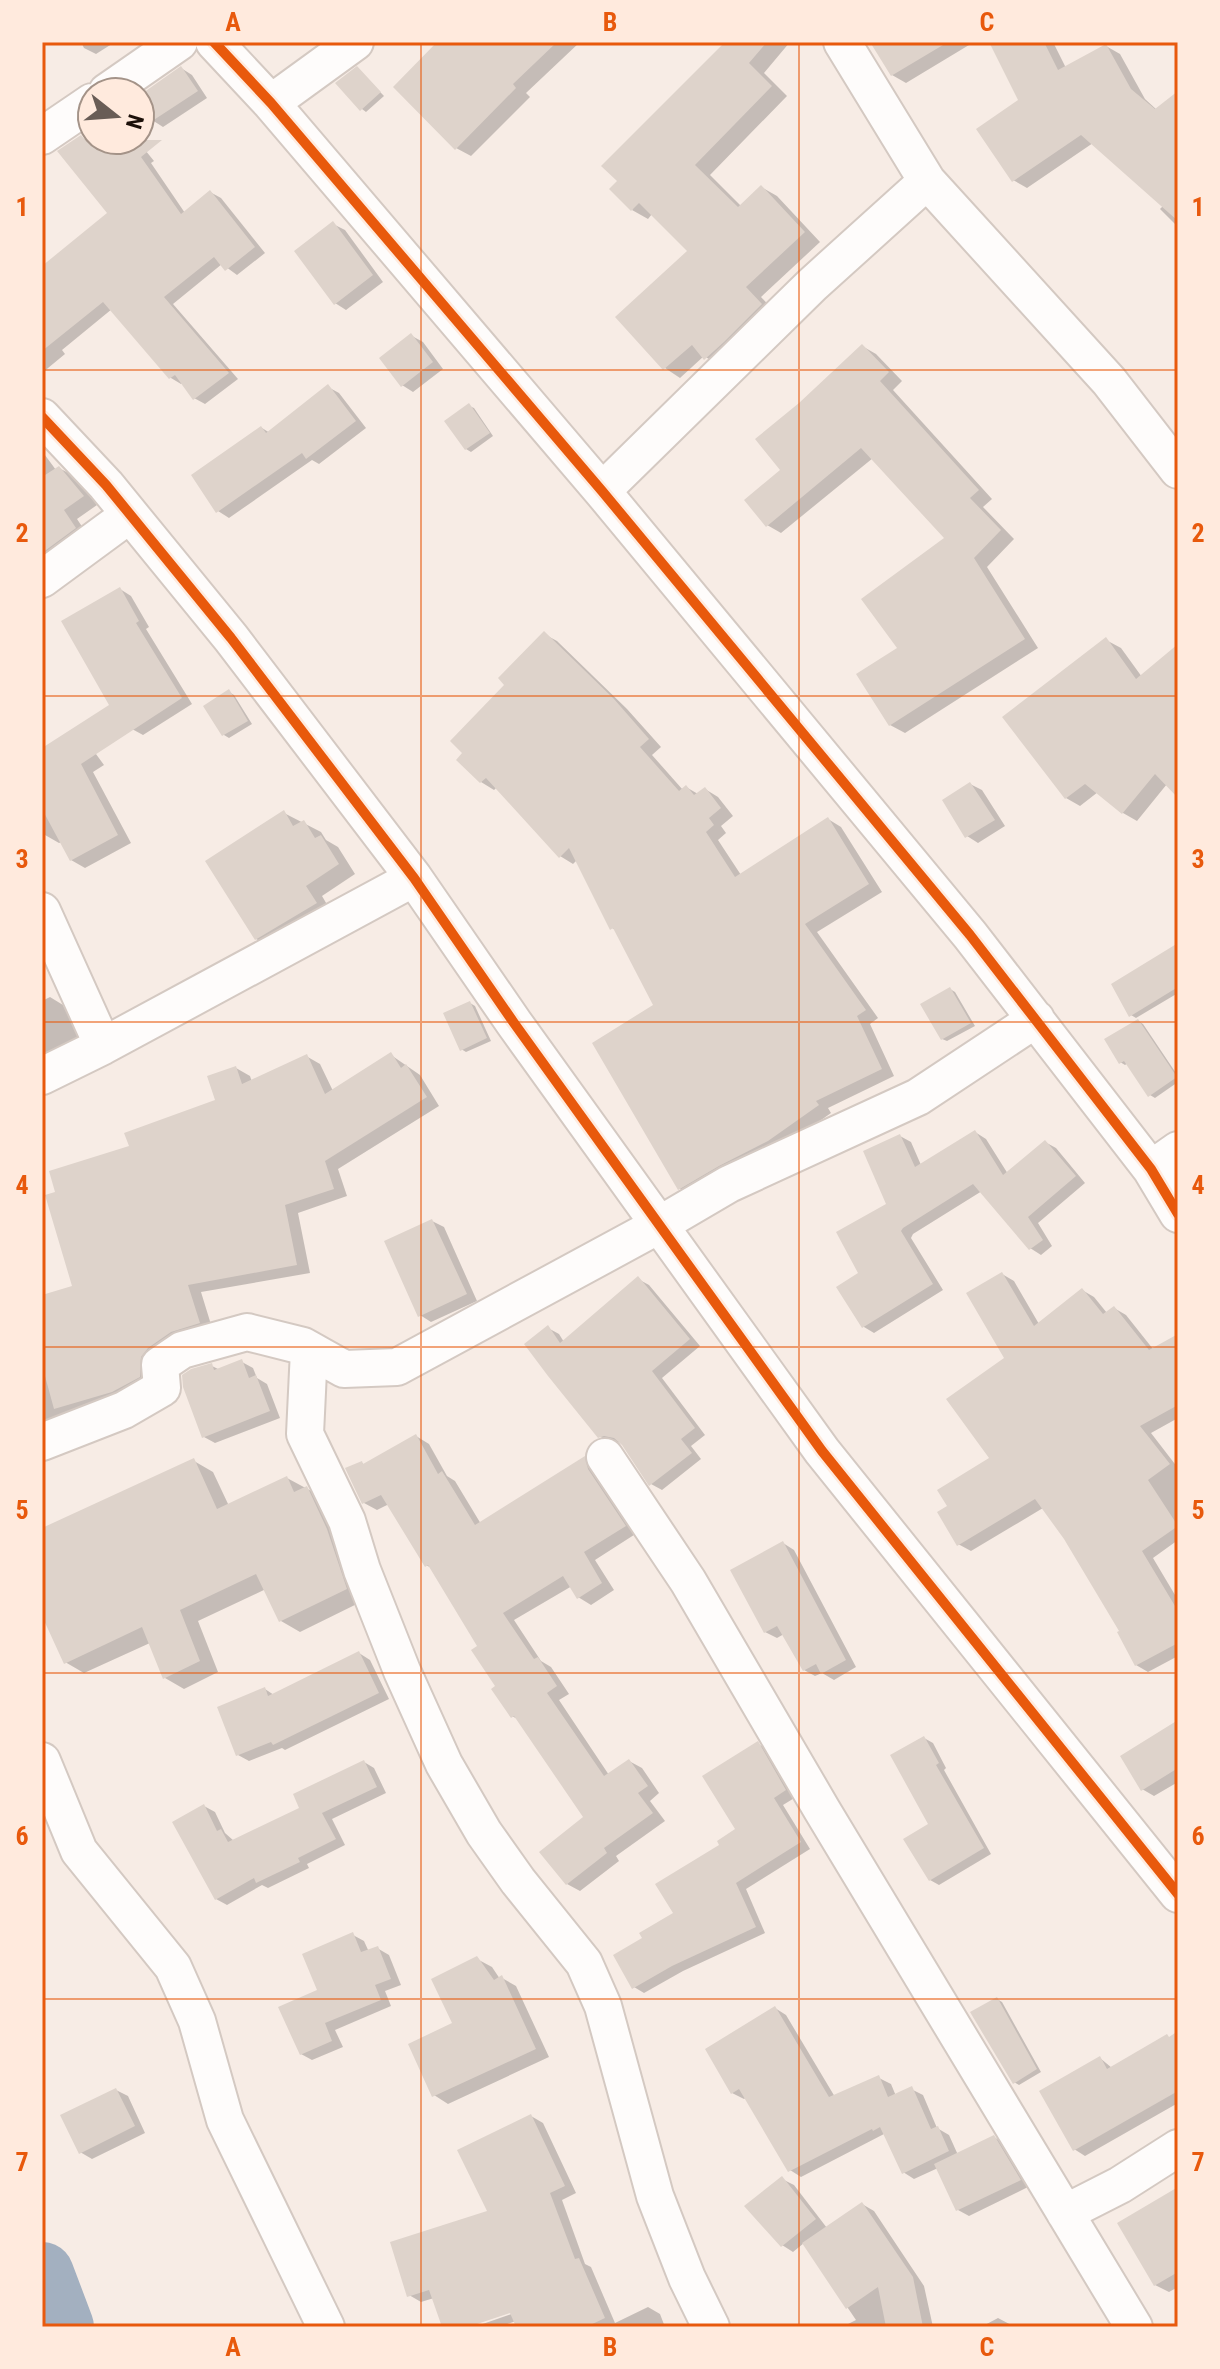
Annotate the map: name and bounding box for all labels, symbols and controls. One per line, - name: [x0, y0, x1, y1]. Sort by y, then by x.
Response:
- text: A: [225, 7, 241, 37]
- text: B: [603, 7, 617, 37]
- text: C: [980, 7, 995, 37]
- north arrow: [76, 76, 156, 156]
- text: N: [121, 112, 149, 132]
- text: 1: [15, 192, 29, 222]
- text: 1: [1191, 192, 1205, 222]
- text: 2: [15, 518, 29, 548]
- text: 2: [1191, 518, 1205, 548]
- text: 3: [15, 844, 29, 874]
- text: 3: [1191, 844, 1205, 874]
- text: 4: [15, 1170, 29, 1200]
- text: 4: [1191, 1170, 1205, 1200]
- text: 5: [15, 1495, 29, 1525]
- text: 5: [1191, 1495, 1205, 1525]
- text: 6: [15, 1821, 29, 1851]
- text: 6: [1191, 1821, 1205, 1851]
- text: 7: [15, 2147, 29, 2177]
- text: 7: [1191, 2147, 1205, 2177]
- text: A: [225, 2332, 241, 2362]
- text: B: [603, 2332, 617, 2362]
- text: C: [980, 2332, 995, 2362]

